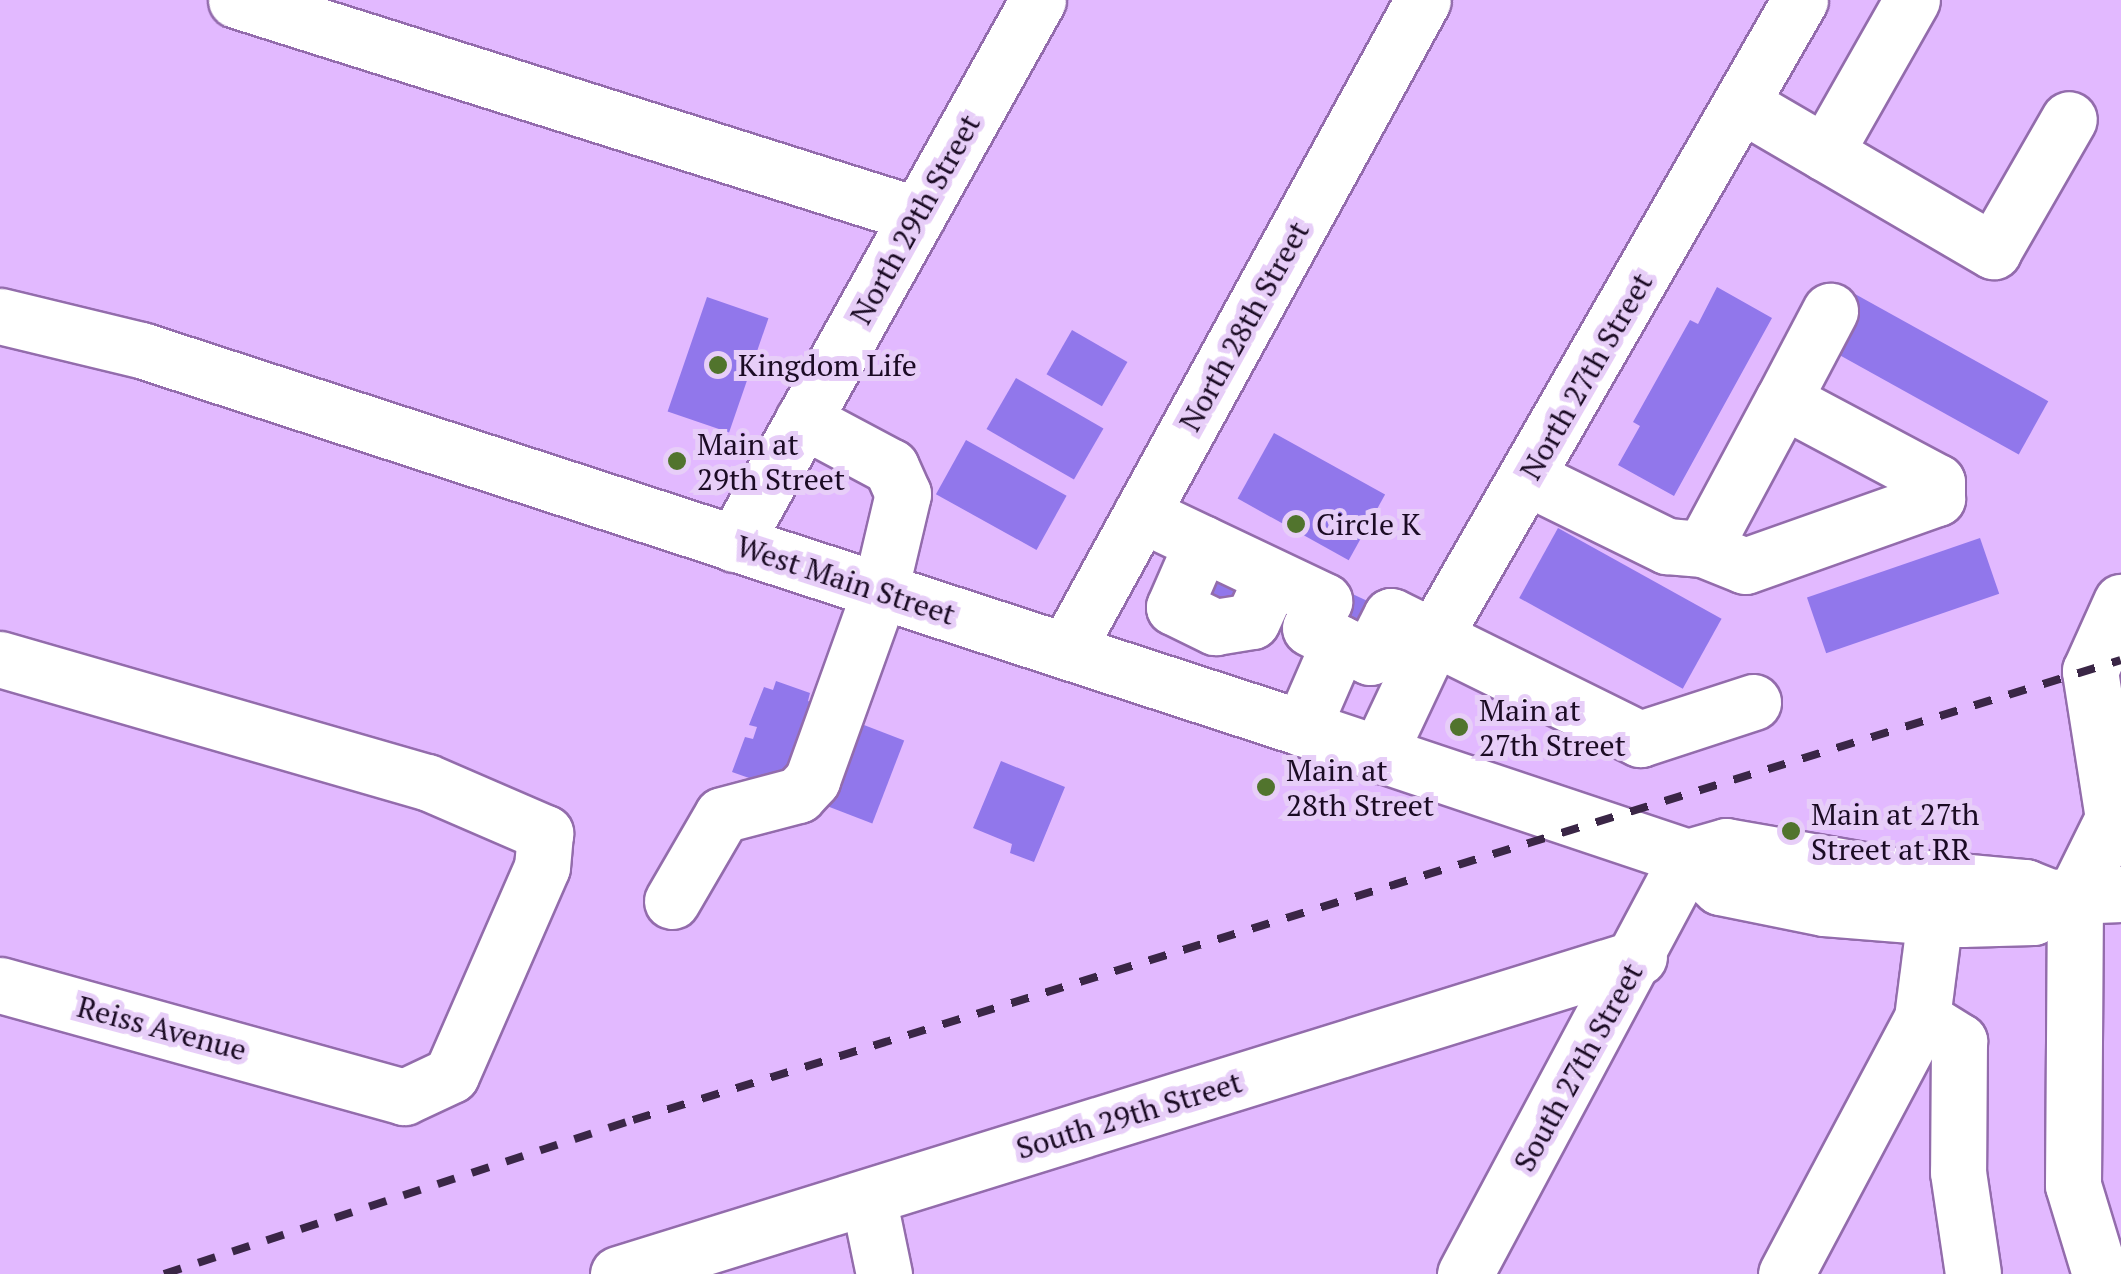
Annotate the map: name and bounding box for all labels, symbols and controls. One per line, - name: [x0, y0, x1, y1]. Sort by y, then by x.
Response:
- street label: North 29th Street: [842, 108, 988, 330]
- street label: North 28th Street: [1171, 215, 1317, 437]
- street label: North 27th Street: [1512, 266, 1660, 486]
- place label: Kingdom Life: [738, 347, 917, 383]
- marker: Kingdom Life: [707, 354, 729, 376]
- place label: Main at 29th Street: [697, 426, 845, 496]
- marker: Main at 29th Street: [666, 450, 688, 472]
- place label: Circle K: [1316, 506, 1421, 542]
- marker: Circle K: [1285, 513, 1307, 535]
- street label: West Main Street: [732, 528, 960, 632]
- place label: Main at 27th Street: [1479, 692, 1626, 762]
- marker: Main at 27th Street: [1448, 716, 1470, 738]
- place label: Main at 28th Street: [1286, 752, 1434, 822]
- marker: Main at 28th Street: [1255, 776, 1277, 798]
- place label: Main at 27th Street at RR: [1811, 796, 1979, 866]
- marker: Main at 27th Street at RR: [1780, 820, 1802, 842]
- street label: South 27th Street: [1506, 957, 1650, 1177]
- street label: Reiss Avenue: [73, 988, 251, 1068]
- street label: South 29th Street: [1012, 1064, 1246, 1166]

